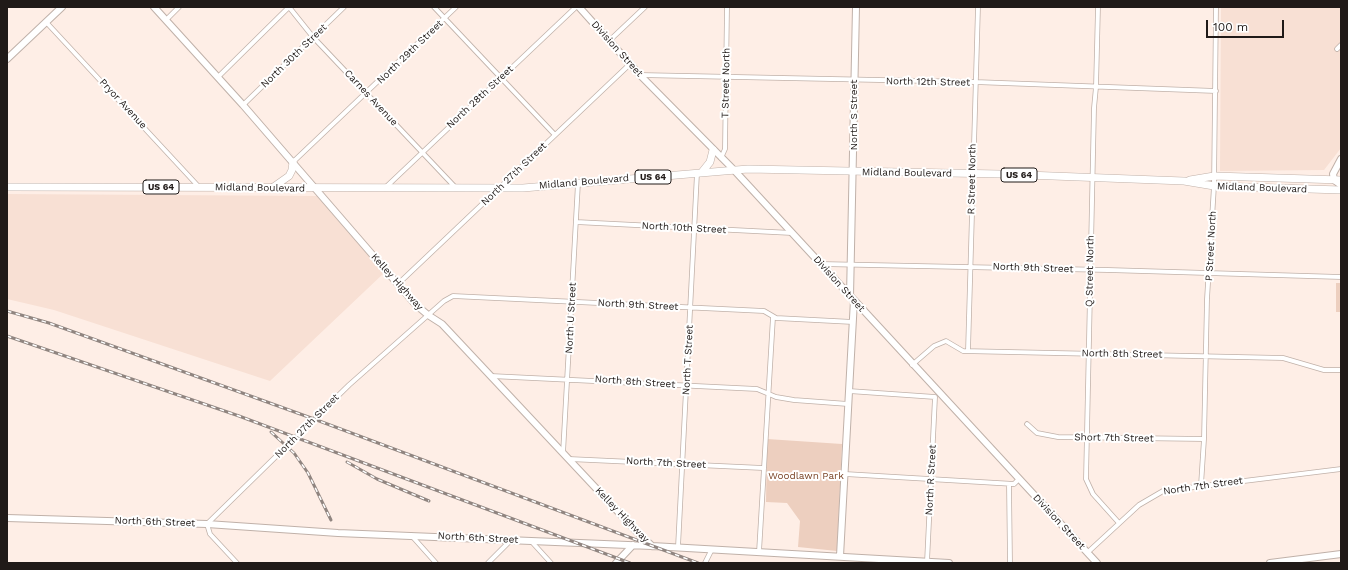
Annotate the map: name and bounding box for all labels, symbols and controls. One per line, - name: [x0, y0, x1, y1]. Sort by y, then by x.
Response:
- scale bar: [1208, 12, 1286, 38]
- street label: North 29th Street: [375, 18, 445, 86]
- street label: Division Street: [589, 18, 645, 80]
- text: 100 m: [1213, 20, 1248, 34]
- street label: North 30th Street: [259, 22, 329, 90]
- street label: T Street North: [719, 48, 733, 118]
- street label: North 28th Street: [444, 63, 516, 131]
- street label: Carnes Avenue: [342, 67, 400, 129]
- street label: North 12th Street: [886, 75, 970, 89]
- street label: Pryor Avenue: [97, 76, 149, 132]
- street label: North S Street: [848, 80, 860, 150]
- street label: North 27th Street: [479, 140, 549, 208]
- street label: R Street North: [965, 143, 979, 215]
- street label: Midland Boulevard: [862, 166, 952, 180]
- road number: US 64: [1001, 168, 1037, 182]
- road number: US 64: [635, 170, 671, 184]
- street label: Midland Boulevard: [538, 172, 630, 192]
- road number: US 64: [143, 180, 179, 194]
- street label: Midland Boulevard: [1217, 180, 1307, 196]
- street label: Midland Boulevard: [215, 181, 305, 195]
- street label: P Street North: [1203, 211, 1219, 281]
- street label: North 10th Street: [641, 220, 727, 236]
- street label: Q Street North: [1083, 235, 1097, 307]
- street label: Kelley Highway: [368, 251, 426, 313]
- street label: Division Street: [811, 253, 867, 315]
- street label: North 9th Street: [992, 261, 1074, 275]
- street label: North U Street: [563, 282, 579, 354]
- street label: North 9th Street: [597, 297, 679, 313]
- street label: North T Street: [680, 325, 696, 395]
- street label: North 8th Street: [1081, 347, 1163, 361]
- street label: North 8th Street: [594, 373, 676, 391]
- street label: North 27th Street: [272, 391, 342, 461]
- street label: Short 7th Street: [1074, 431, 1154, 445]
- street label: North R Street: [923, 444, 939, 516]
- street label: North 7th Street: [626, 455, 706, 471]
- park label: Woodlawn Park: [768, 470, 844, 482]
- street label: North 7th Street: [1162, 474, 1244, 498]
- street label: Kelley Highway: [593, 485, 651, 545]
- street label: Division Street: [1030, 492, 1088, 552]
- street label: North 6th Street: [114, 515, 196, 529]
- street label: North 6th Street: [437, 530, 519, 546]

